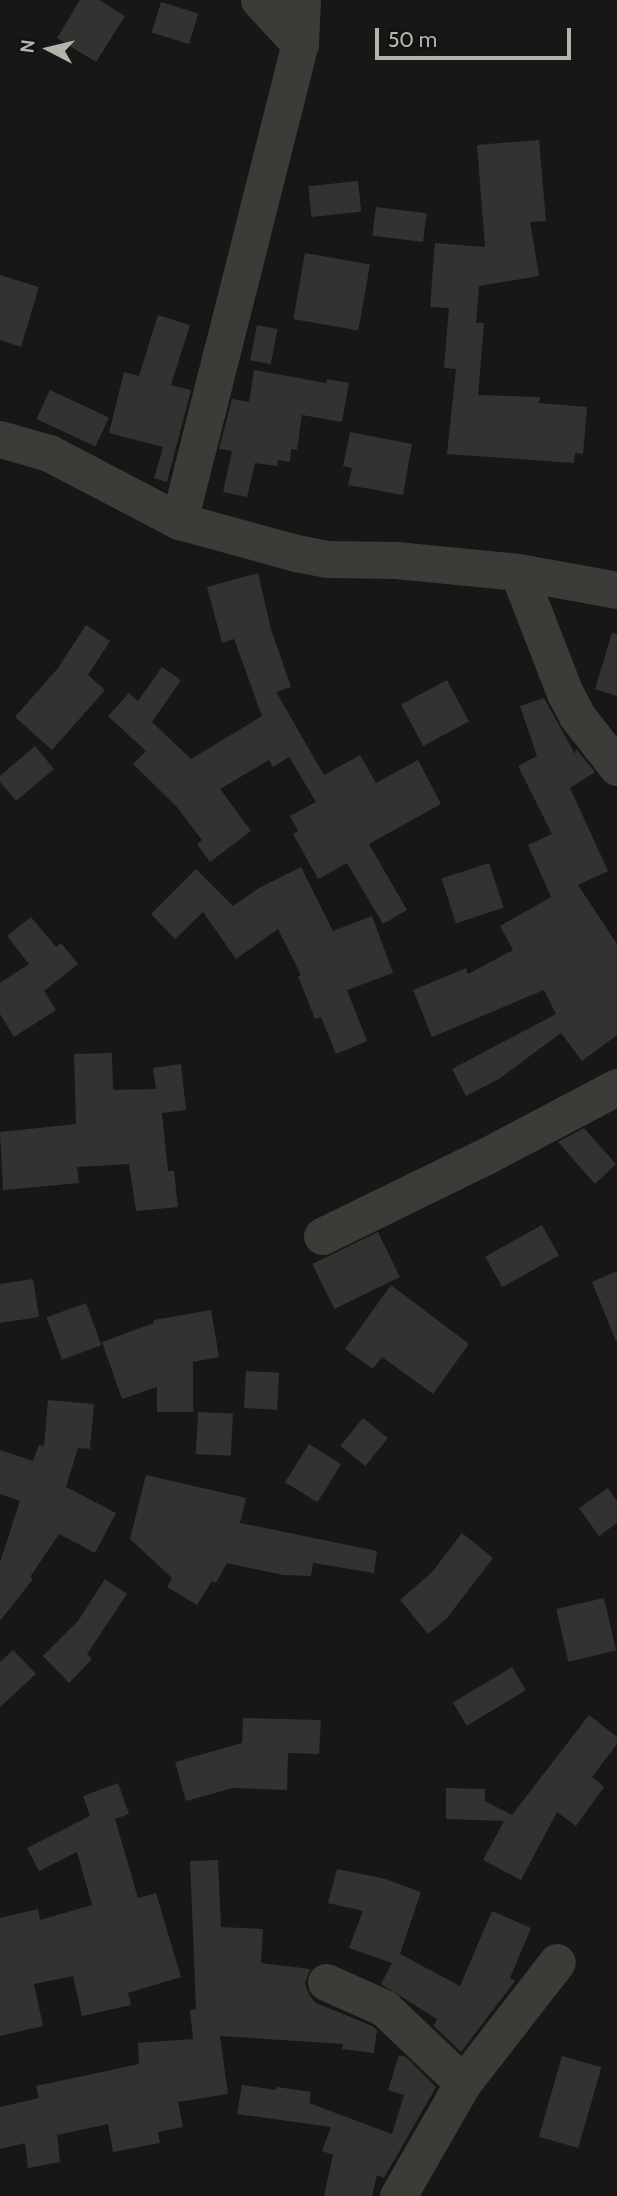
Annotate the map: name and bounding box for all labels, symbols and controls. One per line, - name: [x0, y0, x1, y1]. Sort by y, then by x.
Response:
- north arrow: [14, 14, 84, 84]
- scale bar: [379, 14, 575, 58]
- text: 50 m: [388, 27, 437, 52]
- text: N: [15, 38, 40, 54]

